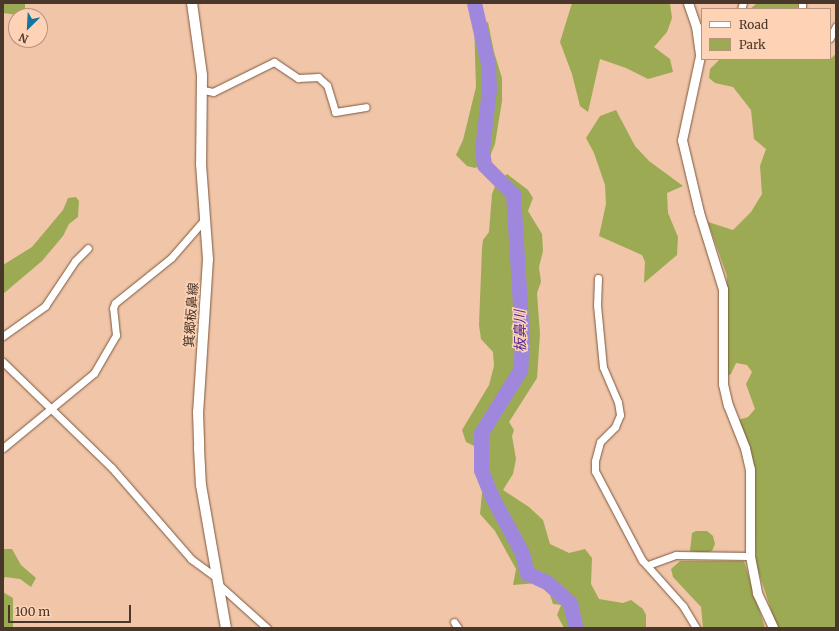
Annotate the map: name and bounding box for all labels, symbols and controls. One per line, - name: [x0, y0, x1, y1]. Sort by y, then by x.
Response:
- north arrow: [8, 8, 48, 48]
- legend: [701, 8, 831, 60]
- text: Road: [739, 17, 768, 32]
- text: N: [17, 30, 30, 46]
- text: Park: [739, 37, 766, 52]
- street label: 箕郷板鼻線: [182, 282, 202, 348]
- water label: 板鼻川: [511, 310, 529, 352]
- scale bar: [10, 597, 133, 623]
- text: 100 m: [15, 604, 50, 619]

